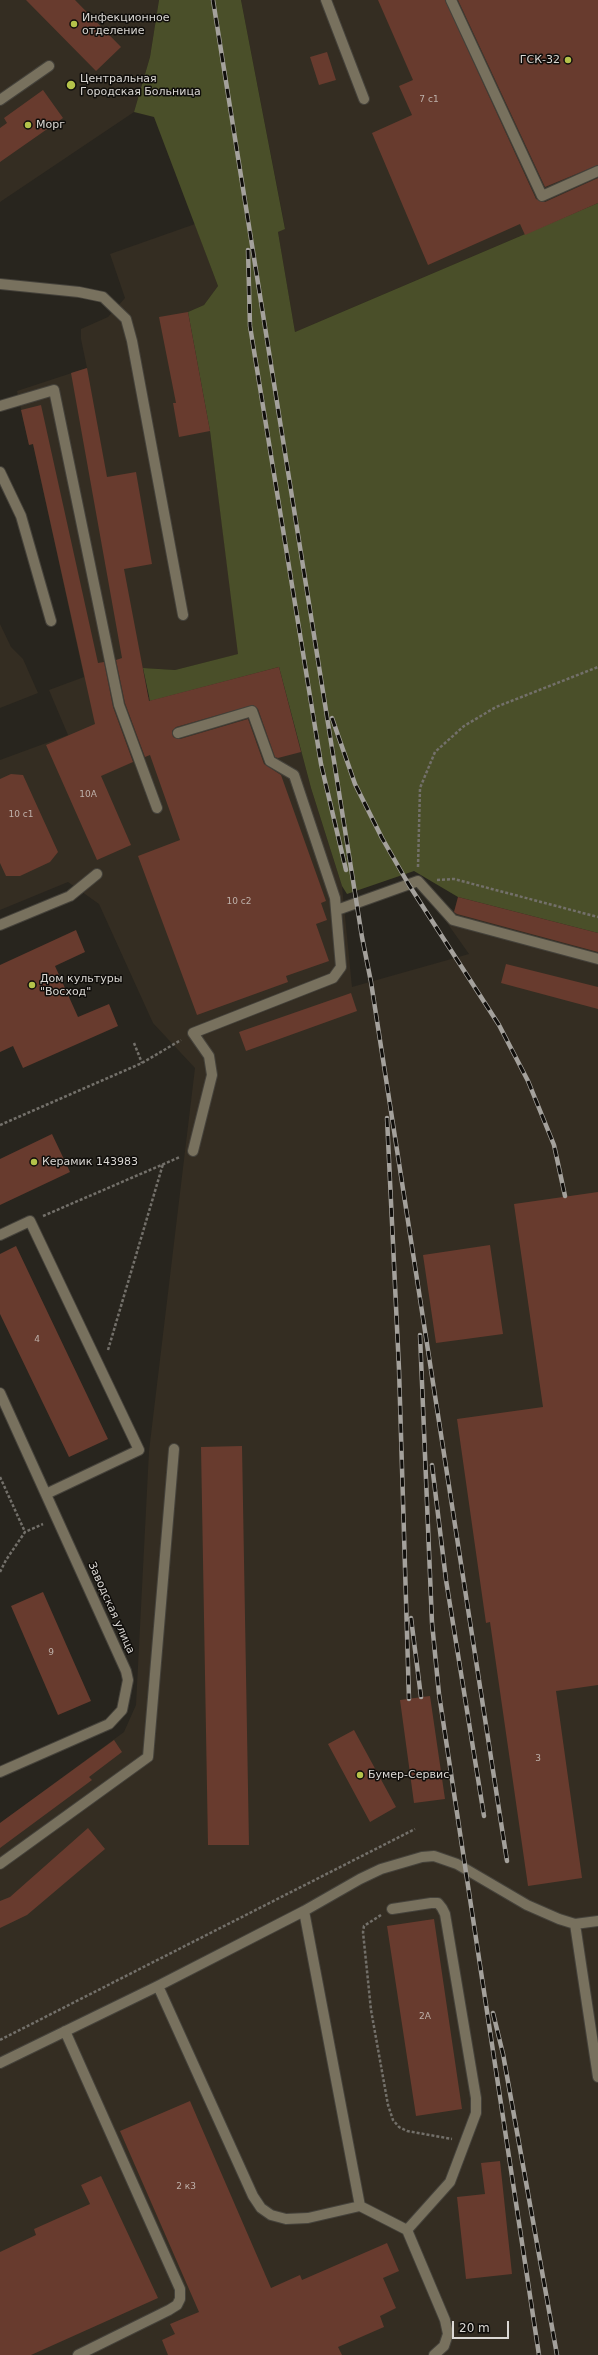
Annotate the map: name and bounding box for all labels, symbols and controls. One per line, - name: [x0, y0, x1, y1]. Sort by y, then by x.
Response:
- place label: Инфекционное отделение: [82, 11, 169, 37]
- marker: Инфекционное отделение: [69, 19, 79, 29]
- place label: ГСК-32: [520, 53, 560, 67]
- marker: ГСК-32: [563, 55, 573, 65]
- place label: Центральная Городская Больница: [80, 72, 201, 98]
- marker: Центральная Городская Больница: [65, 79, 77, 91]
- house number: 7 с1: [419, 95, 439, 105]
- place label: Морг: [36, 118, 65, 132]
- marker: Морг: [23, 120, 33, 130]
- house number: 10А: [79, 790, 97, 800]
- house number: 10 с1: [9, 810, 33, 820]
- house number: 10 с2: [227, 897, 251, 907]
- place label: Дом культуры "Восход": [40, 972, 122, 998]
- marker: Дом культуры "Восход": [27, 980, 37, 990]
- place label: Керамик 143983: [42, 1155, 138, 1169]
- marker: Керамик 143983: [29, 1157, 39, 1167]
- house number: 4: [34, 1335, 40, 1345]
- street label: Заводская улица: [85, 1560, 137, 1656]
- house number: 9: [48, 1648, 54, 1658]
- house number: 3: [535, 1754, 541, 1764]
- place label: Бумер-Сервис: [368, 1768, 449, 1782]
- marker: Бумер-Сервис: [355, 1770, 365, 1780]
- house number: 2А: [419, 2012, 431, 2022]
- house number: 2 к3: [176, 2182, 196, 2192]
- scale bar: [454, 2313, 511, 2339]
- text: 20 m: [459, 2321, 490, 2335]

